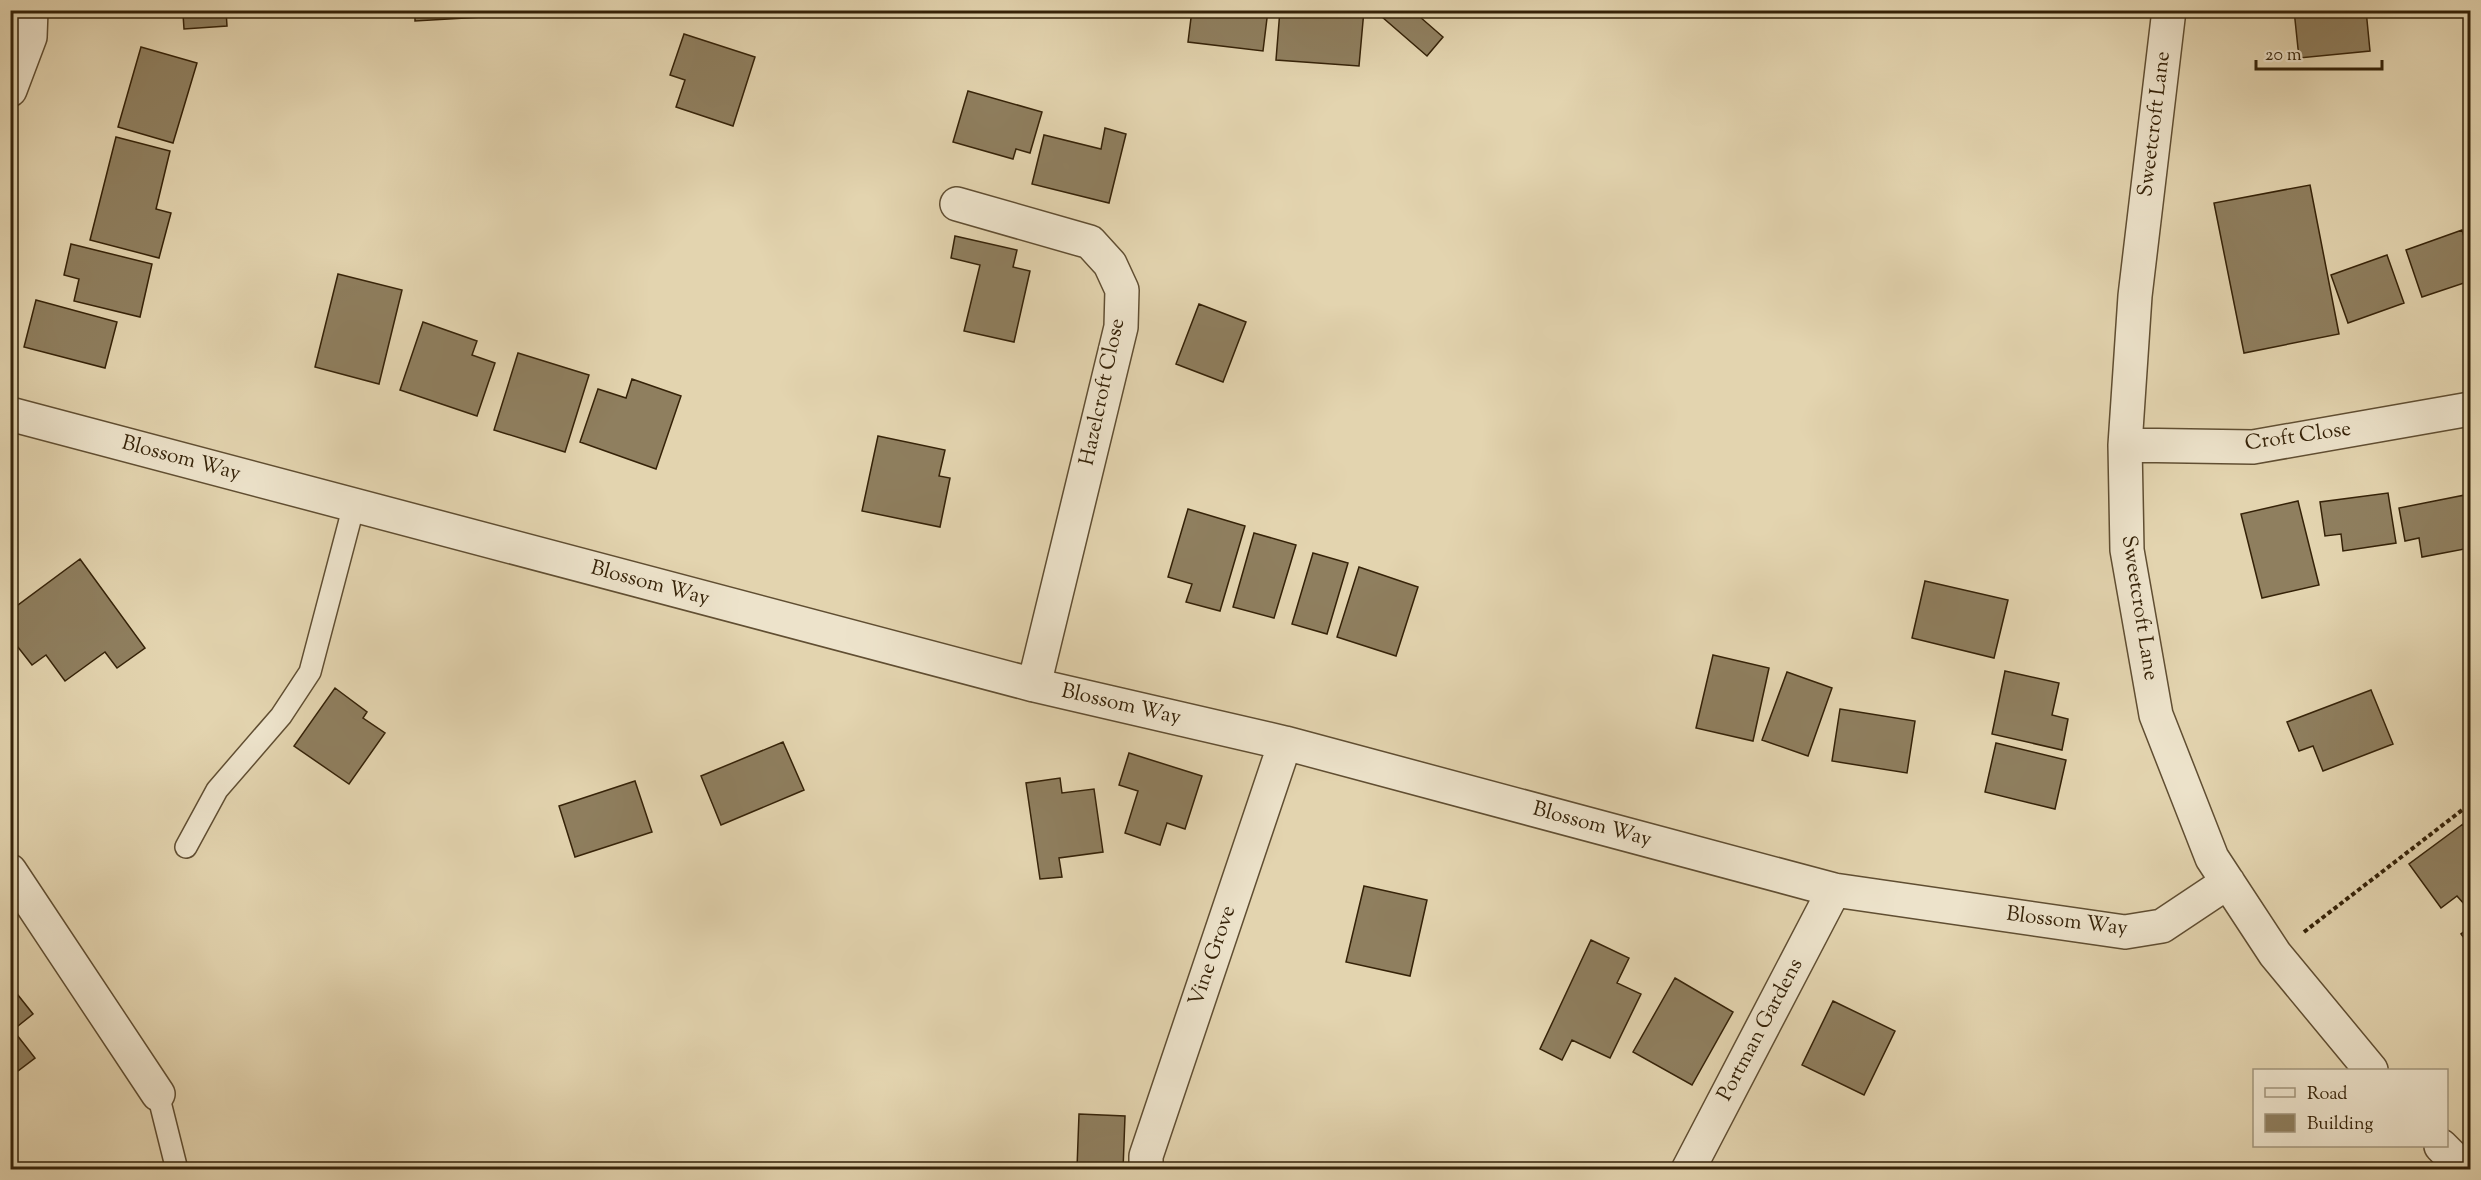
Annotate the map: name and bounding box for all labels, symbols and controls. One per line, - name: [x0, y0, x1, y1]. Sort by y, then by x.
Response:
- scale bar: [2256, 33, 2382, 71]
- text: 20 m: [2265, 43, 2302, 69]
- street label: Sweetcroft Lane: [2131, 50, 2179, 198]
- street label: Hazelcroft Close: [1073, 316, 1133, 468]
- street label: Croft Close: [2243, 415, 2353, 459]
- street label: Blossom Way: [118, 429, 244, 489]
- street label: Sweetcroft Lane: [2113, 533, 2165, 683]
- street label: Blossom Way: [587, 554, 713, 614]
- street label: Blossom Way: [1058, 677, 1184, 733]
- street label: Blossom Way: [1529, 795, 1655, 855]
- street label: Blossom Way: [2005, 900, 2130, 944]
- street label: Vine Grove: [1182, 902, 1244, 1010]
- street label: Portman Gardens: [1711, 953, 1811, 1107]
- legend: [2253, 1069, 2448, 1147]
- text: Road: [2307, 1082, 2347, 1108]
- text: Building: [2307, 1112, 2373, 1138]

